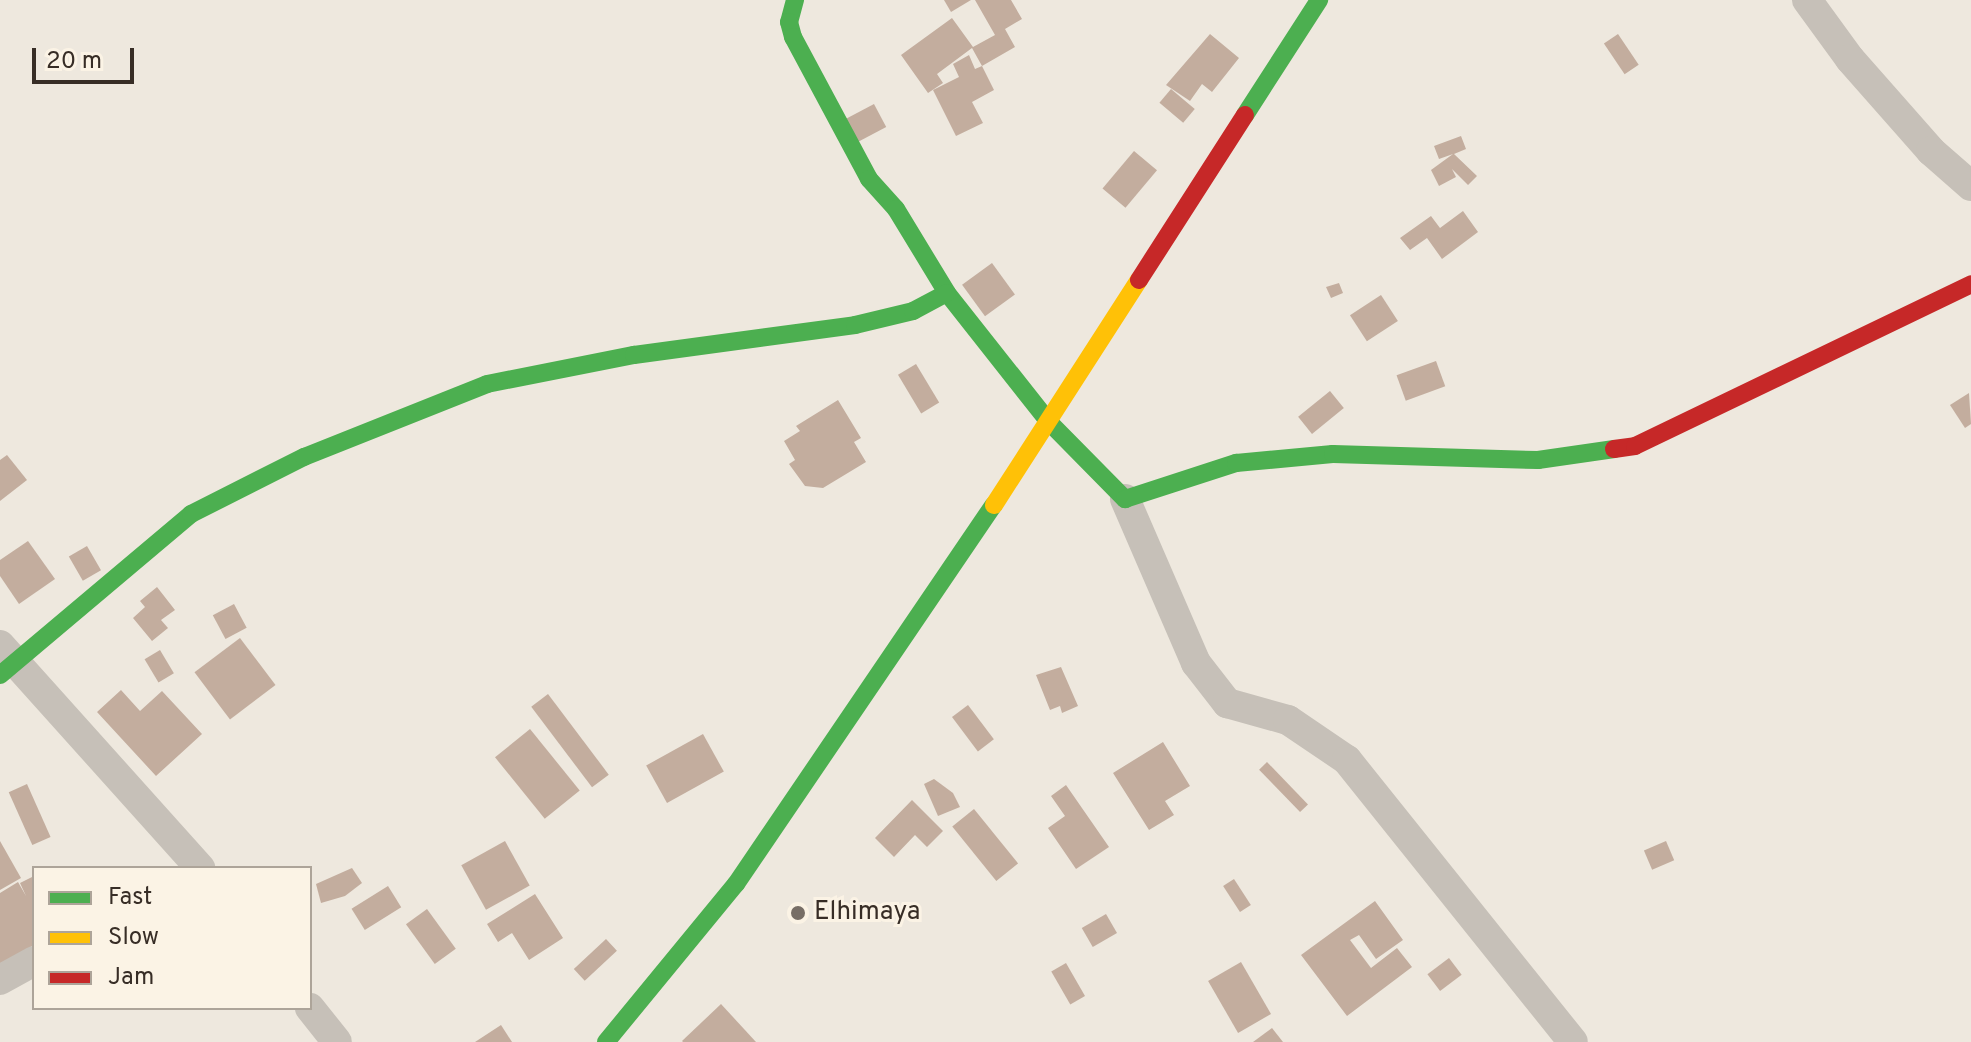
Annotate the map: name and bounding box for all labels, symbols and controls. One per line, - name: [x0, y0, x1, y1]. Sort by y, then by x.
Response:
- scale bar: [36, 32, 138, 82]
- text: 20 m: [46, 47, 102, 77]
- legend: [32, 866, 312, 1010]
- text: Fast: [108, 883, 152, 913]
- place label: Elhimaya: [814, 897, 920, 929]
- marker: Elhimaya: [789, 904, 807, 922]
- text: Slow: [108, 923, 159, 953]
- text: Jam: [108, 963, 154, 993]

